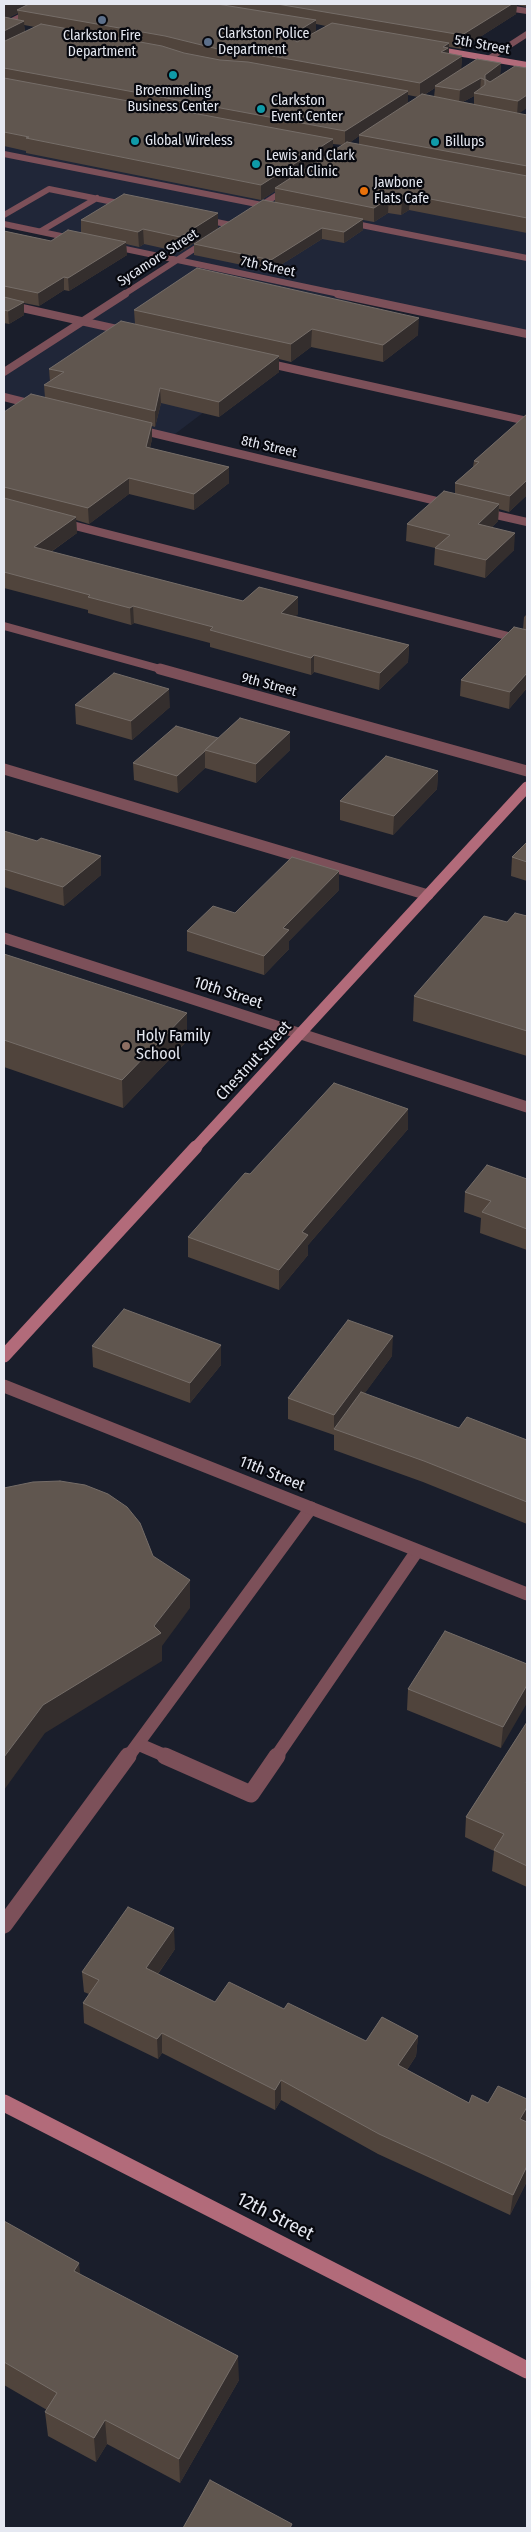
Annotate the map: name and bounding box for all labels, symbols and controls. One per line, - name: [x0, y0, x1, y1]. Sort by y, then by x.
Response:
- marker: Clarkston Fire Department: [96, 14, 108, 26]
- place label: Clarkston Police Department: [218, 26, 309, 58]
- place label: Clarkston Fire Department: [63, 28, 141, 60]
- street label: 5th Street: [453, 32, 511, 58]
- marker: Clarkston Police Department: [202, 36, 214, 48]
- marker: Broemmeling Business Center: [167, 69, 179, 81]
- place label: Broemmeling Business Center: [127, 83, 219, 115]
- place label: Clarkston Event Center: [271, 93, 343, 125]
- marker: Clarkston Event Center: [255, 103, 267, 115]
- place label: Global Wireless: [145, 133, 233, 149]
- place label: Billups: [445, 134, 484, 150]
- marker: Global Wireless: [129, 135, 141, 147]
- marker: Billups: [429, 136, 441, 148]
- place label: Lewis and Clark Dental Clinic: [266, 148, 355, 180]
- marker: Lewis and Clark Dental Clinic: [250, 158, 262, 170]
- place label: Jawbone Flats Cafe: [374, 175, 429, 208]
- marker: Jawbone Flats Cafe: [358, 185, 370, 197]
- street label: Sycamore Street: [114, 226, 202, 290]
- street label: 7th Street: [239, 253, 297, 281]
- street label: 8th Street: [240, 432, 298, 462]
- street label: 9th Street: [240, 670, 298, 700]
- street label: 10th Street: [191, 973, 265, 1013]
- street label: Chestnut Street: [212, 1017, 296, 1105]
- place label: Holy Family School: [136, 1027, 210, 1065]
- marker: Holy Family School: [120, 1040, 132, 1052]
- street label: 11th Street: [236, 1452, 308, 1496]
- street label: 12th Street: [233, 2188, 317, 2246]

